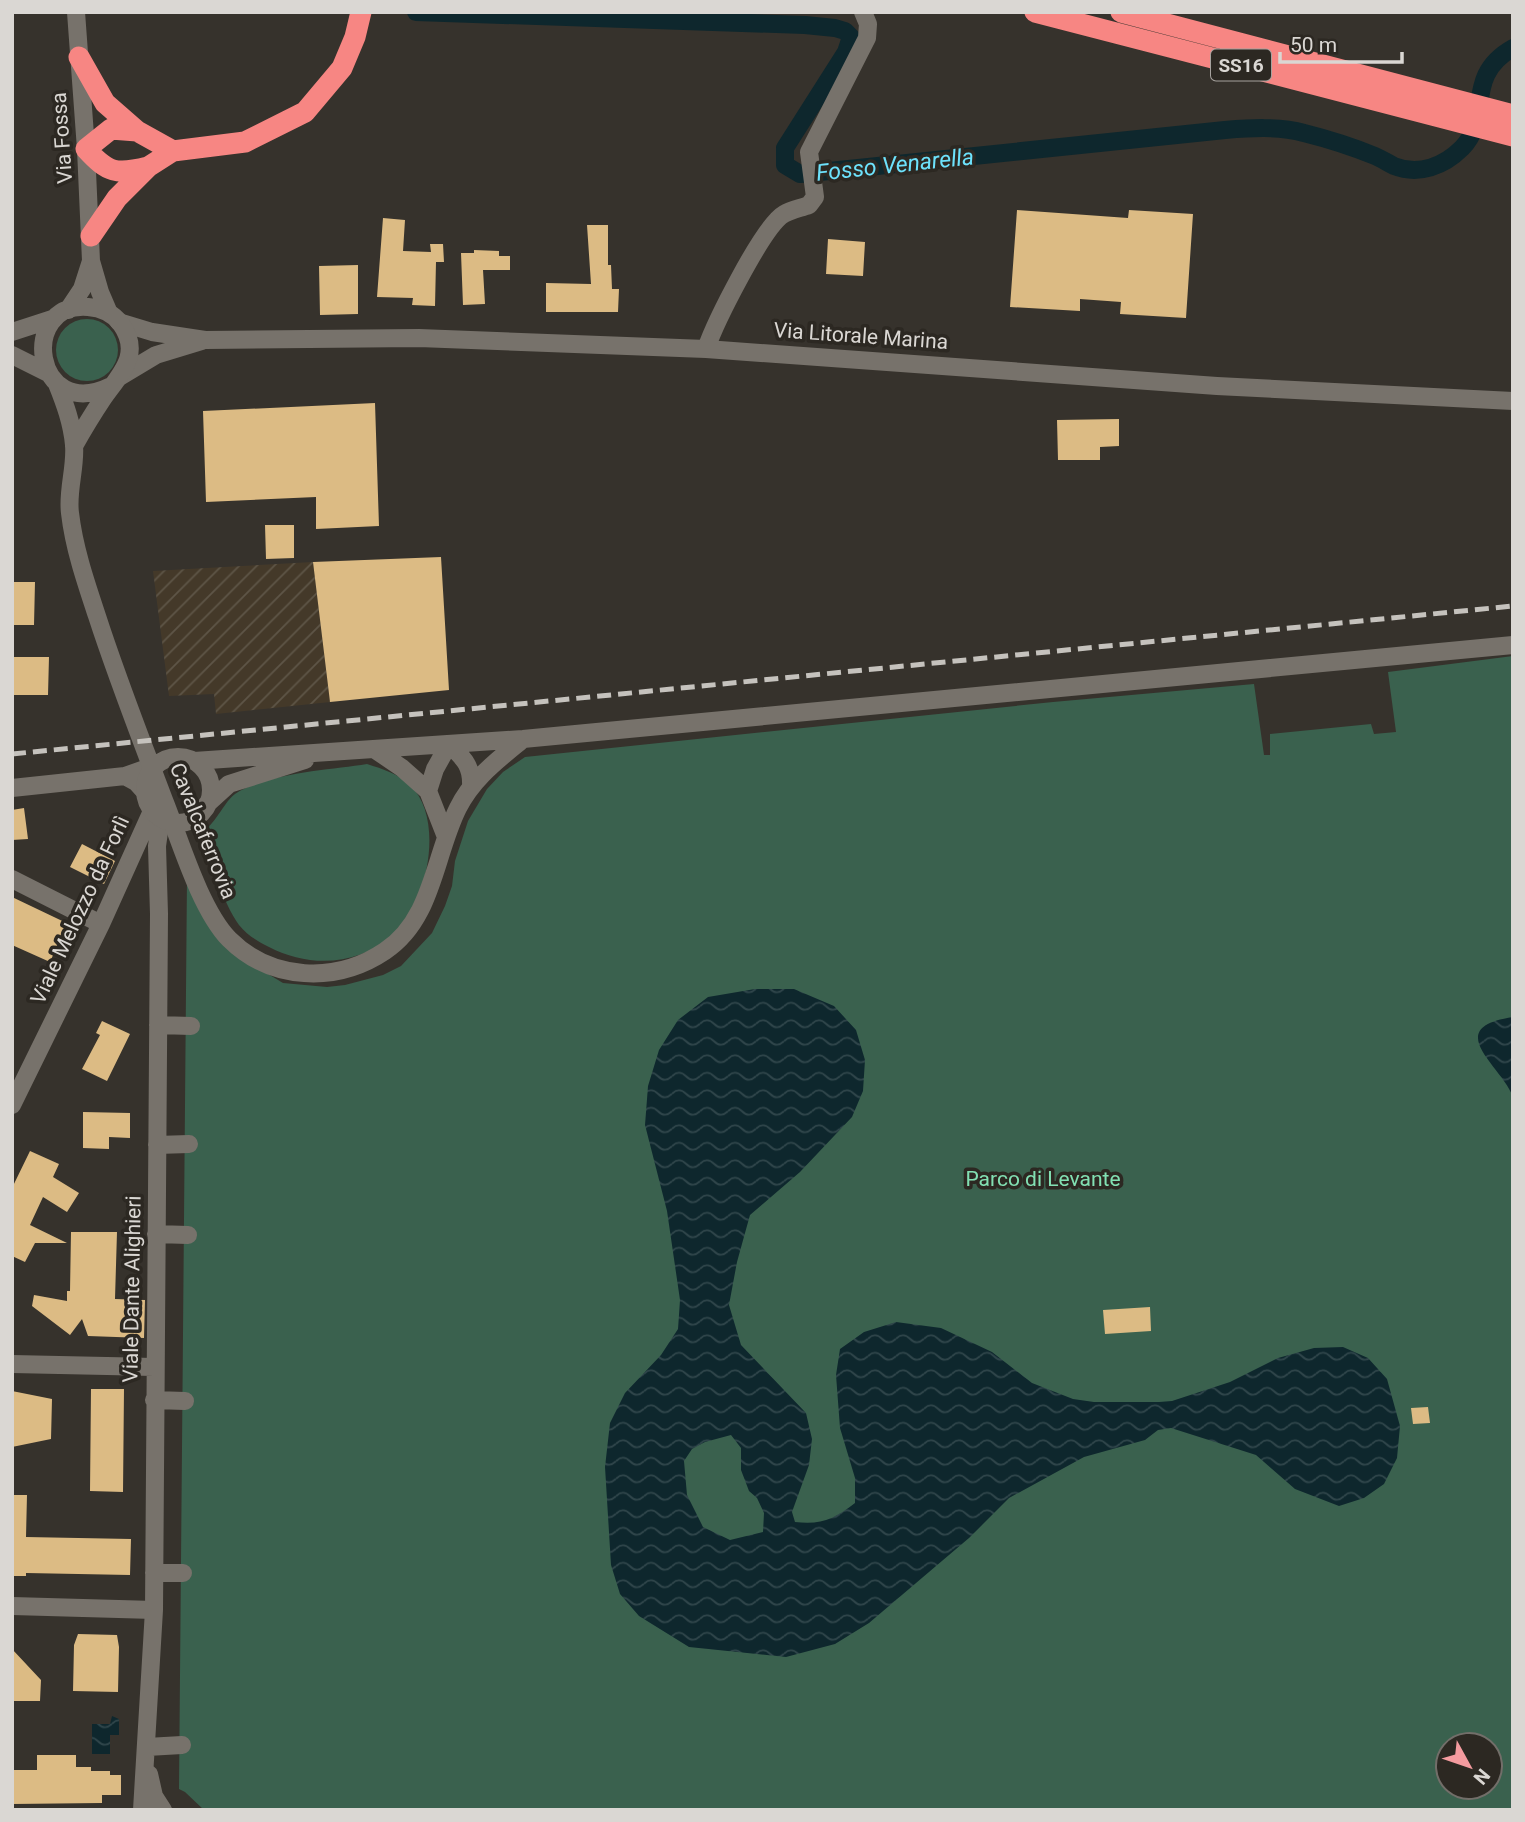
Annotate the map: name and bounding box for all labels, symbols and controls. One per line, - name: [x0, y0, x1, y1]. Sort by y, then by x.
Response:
- scale bar: [1280, 21, 1402, 65]
- text: 50 m: [1290, 33, 1337, 57]
- road number: SS16: [1211, 50, 1271, 80]
- street label: Via Fossa: [47, 91, 77, 185]
- water label: Fosso Venarella: [815, 143, 975, 187]
- street label: Via Litorale Marina: [773, 318, 949, 354]
- street label: Cavalcaferrovia: [165, 759, 241, 903]
- street label: Viale Melozzo da Forlì: [26, 812, 134, 1008]
- park label: Parco di Levante: [965, 1167, 1121, 1191]
- street label: Viale Dante Alighieri: [118, 1195, 146, 1383]
- north arrow: [1434, 1731, 1504, 1801]
- text: N: [1469, 1764, 1495, 1789]

